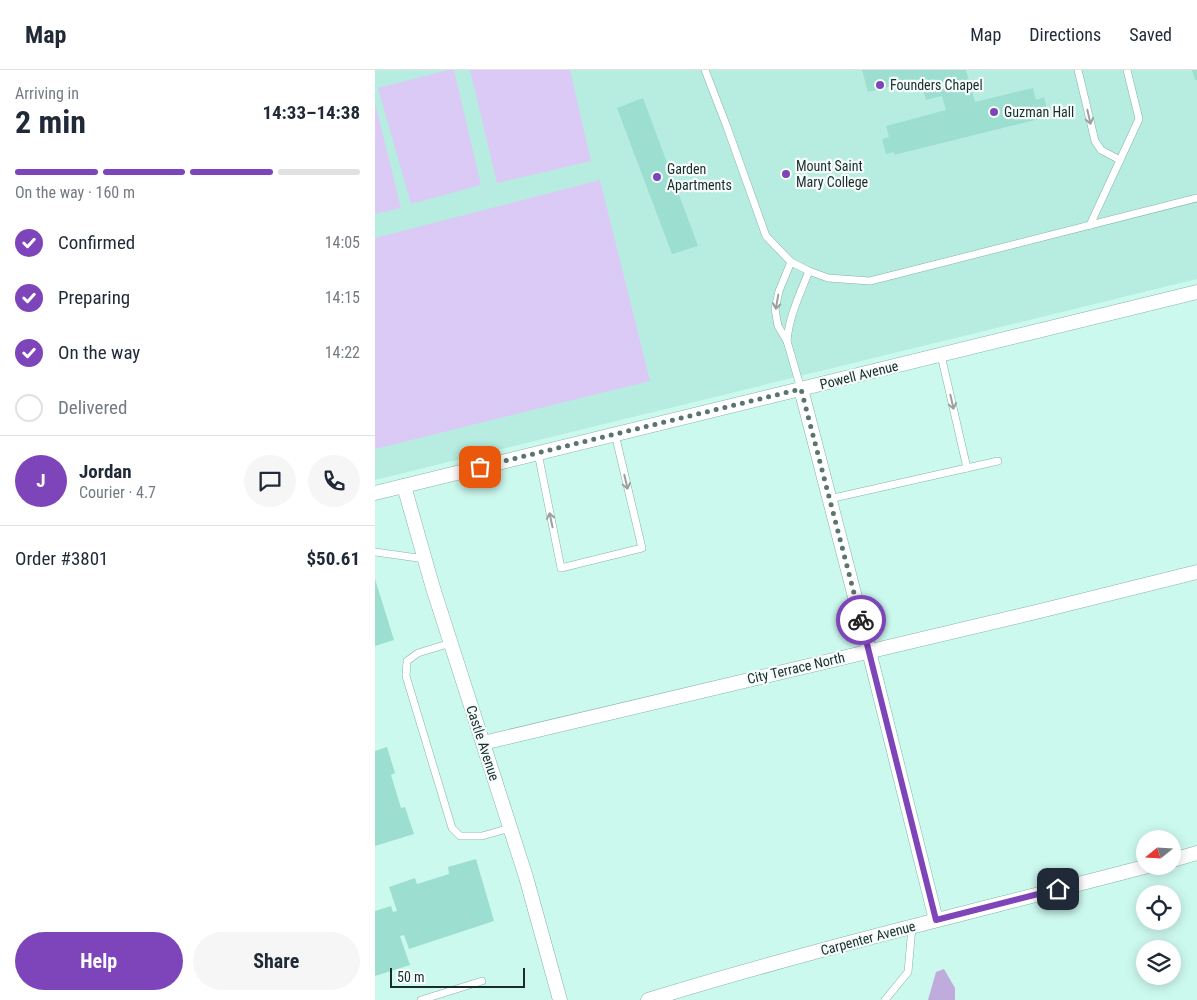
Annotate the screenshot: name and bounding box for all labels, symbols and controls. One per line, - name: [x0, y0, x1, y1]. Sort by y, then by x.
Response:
- text: Map: [25, 21, 66, 49]
- text: Map: [970, 24, 1001, 45]
- text: Directions: [1029, 24, 1101, 45]
- text: Saved: [1129, 24, 1172, 45]
- place label: Founders Chapel: [890, 77, 983, 93]
- marker: Founders Chapel: [874, 79, 886, 91]
- text: Arriving in: [15, 84, 79, 103]
- text: 14:33–14:38: [262, 101, 360, 124]
- text: 2 min: [15, 103, 86, 141]
- place label: Guzman Hall: [1004, 104, 1074, 120]
- marker: Guzman Hall: [988, 106, 1000, 118]
- one-way arrow: [1085, 109, 1094, 125]
- place label: Mount Saint Mary College: [796, 158, 869, 190]
- place label: Garden Apartments: [667, 161, 732, 193]
- marker: Mount Saint Mary College: [780, 168, 792, 180]
- marker: Garden Apartments: [651, 171, 663, 183]
- text: On the way · 160 m: [15, 183, 135, 202]
- icon: check: [15, 229, 43, 257]
- text: Confirmed: [58, 231, 135, 254]
- text: 14:05: [325, 233, 360, 252]
- icon: check: [15, 284, 43, 312]
- text: Preparing: [58, 286, 130, 309]
- text: 14:15: [325, 288, 360, 307]
- one-way arrow: [771, 293, 781, 309]
- icon: check: [15, 339, 43, 367]
- text: On the way: [58, 341, 140, 364]
- text: 14:22: [325, 343, 360, 362]
- street label: Powell Avenue: [818, 357, 900, 392]
- one-way arrow: [948, 394, 957, 410]
- text: Delivered: [58, 396, 127, 419]
- pin: [459, 446, 501, 488]
- icon: bag: [466, 453, 494, 481]
- button: chat: [244, 455, 296, 507]
- button: phone: [308, 455, 360, 507]
- text: Jordan: [79, 460, 132, 483]
- text: J: [36, 469, 46, 492]
- one-way arrow: [622, 473, 631, 489]
- text: Courier · 4.7: [79, 483, 156, 502]
- one-way arrow: [546, 512, 556, 528]
- text: Order #3801: [15, 547, 108, 570]
- text: $50.61: [306, 547, 360, 570]
- courier: [836, 595, 886, 645]
- icon: bike: [847, 606, 875, 634]
- street label: City Terrace North: [746, 649, 846, 687]
- street label: Castle Avenue: [463, 703, 503, 783]
- north arrow: [1136, 830, 1181, 875]
- map controls: [1136, 830, 1181, 985]
- pin: [1037, 868, 1079, 910]
- icon: home: [1044, 875, 1072, 903]
- button: locate: [1136, 885, 1181, 930]
- street label: Carpenter Avenue: [819, 918, 918, 958]
- button: Help: [15, 932, 183, 990]
- button: Share: [193, 932, 360, 990]
- button: layers: [1136, 940, 1181, 985]
- scale bar: [390, 965, 525, 988]
- text: 50 m: [397, 969, 425, 985]

